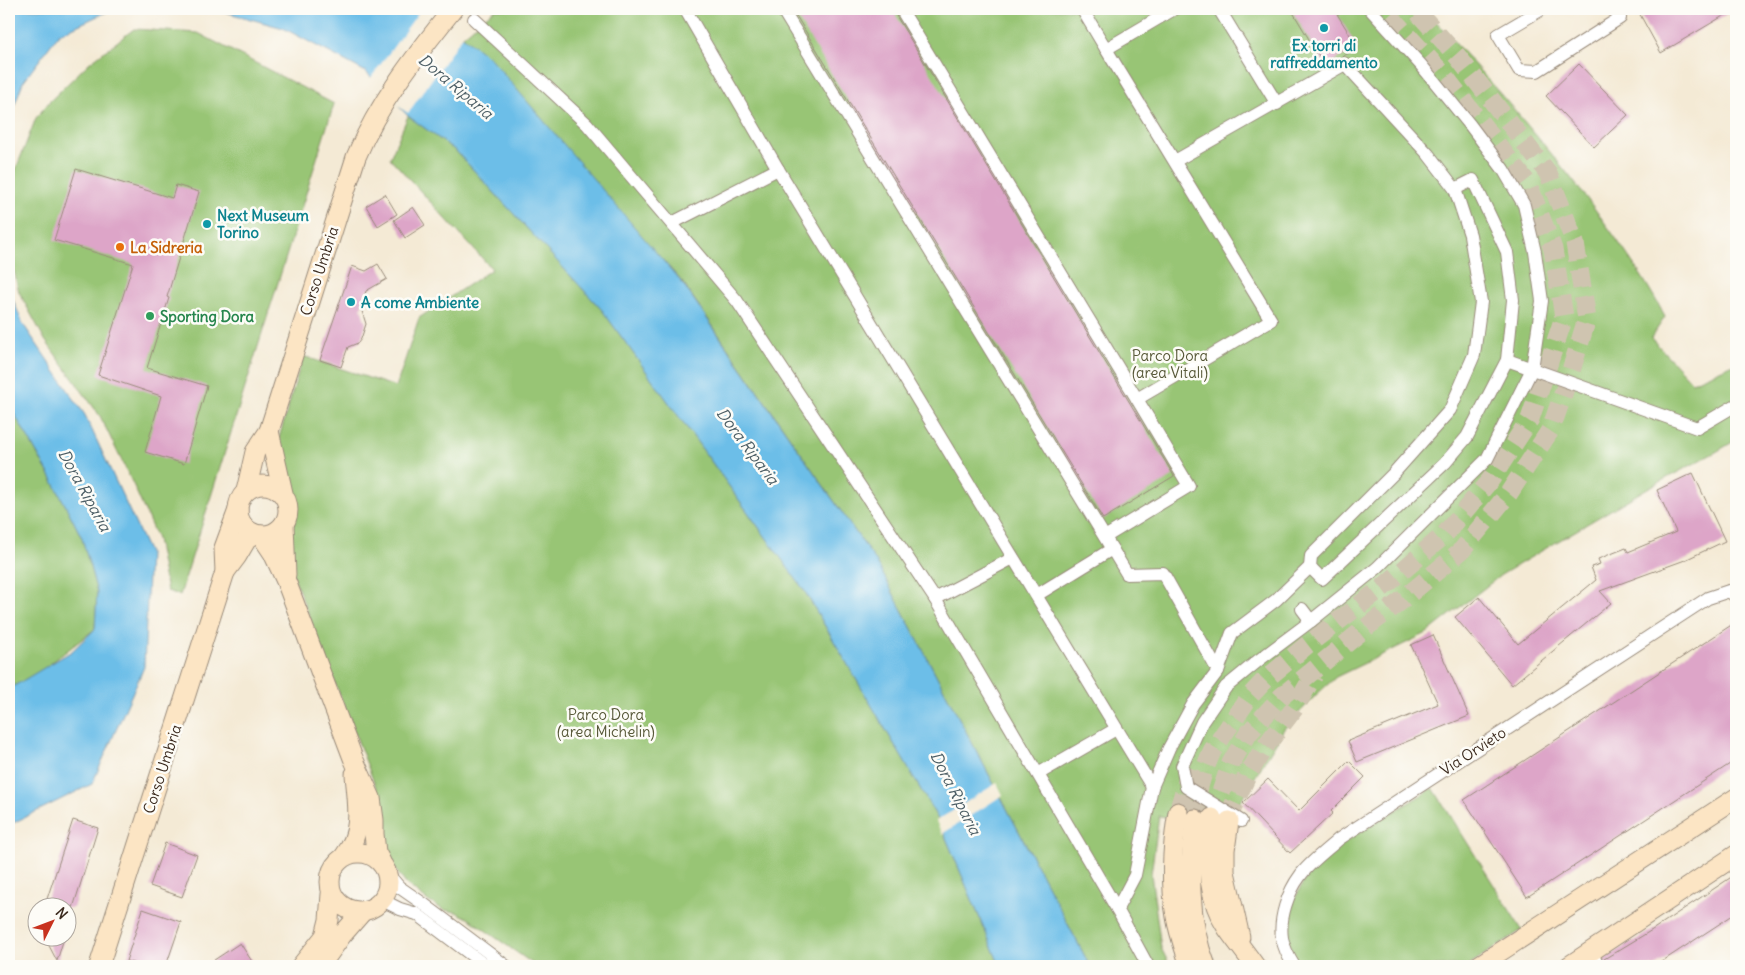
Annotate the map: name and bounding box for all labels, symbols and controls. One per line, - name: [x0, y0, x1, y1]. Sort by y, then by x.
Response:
- marker: Ex torri di raffreddamento: [1318, 22, 1330, 34]
- place label: Ex torri di raffreddamento: [1270, 36, 1378, 72]
- water label: Dora Riparia: [415, 49, 498, 123]
- place label: Next Museum Torino: [217, 206, 309, 242]
- marker: Next Museum Torino: [201, 218, 213, 230]
- street label: Corso Umbria: [296, 224, 342, 318]
- place label: La Sidreria: [130, 238, 203, 257]
- marker: La Sidreria: [114, 241, 126, 253]
- place label: A come Ambiente: [361, 293, 479, 312]
- marker: A come Ambiente: [345, 296, 357, 308]
- place label: Sporting Dora: [160, 307, 255, 327]
- marker: Sporting Dora: [144, 310, 156, 322]
- park label: Parco Dora (area Vitali): [1132, 346, 1209, 382]
- water label: Dora Riparia: [713, 404, 784, 489]
- water label: Dora Riparia: [54, 445, 116, 535]
- park label: Parco Dora (area Michelin): [557, 705, 655, 741]
- street label: Corso Umbria: [139, 722, 185, 816]
- street label: Via Orvieto: [1436, 723, 1510, 779]
- water label: Dora Riparia: [926, 748, 986, 839]
- north arrow: [28, 898, 78, 948]
- text: N: [52, 904, 72, 923]

